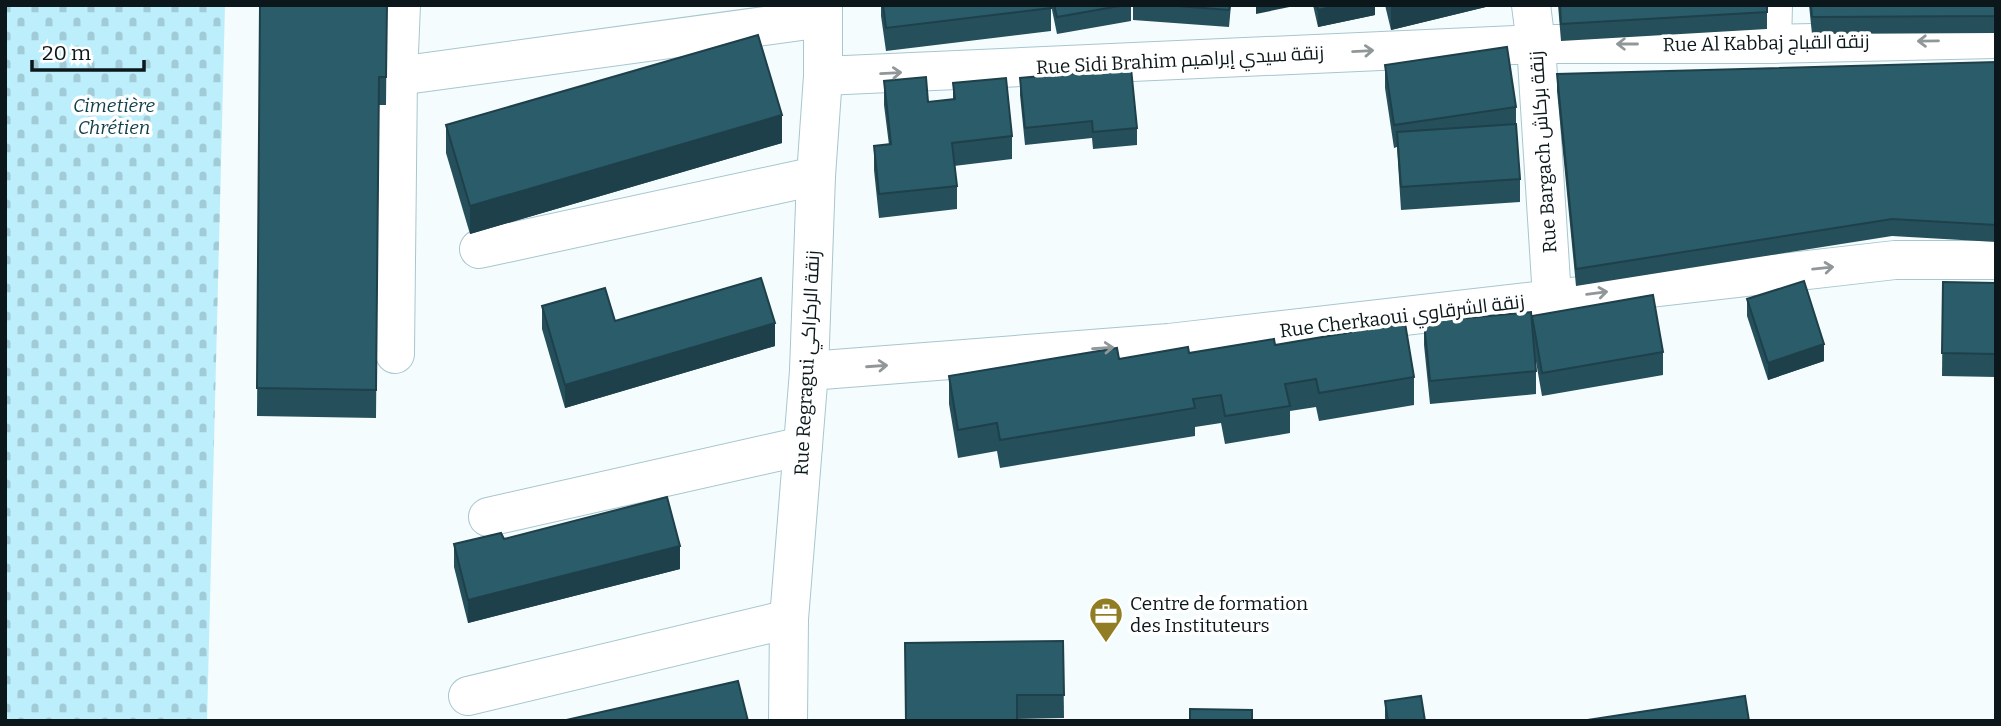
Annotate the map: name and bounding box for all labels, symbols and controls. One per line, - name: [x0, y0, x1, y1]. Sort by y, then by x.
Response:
- scale bar: [32, 28, 144, 72]
- street label: Rue Al Kabbaj زنقة القباج: [1662, 30, 1870, 58]
- one-way arrow: [1916, 34, 1939, 47]
- one-way arrow: [1615, 37, 1638, 51]
- text: 20 m: [42, 40, 91, 66]
- street label: Rue Sidi Brahim زنقة سيدي إبراهيم: [1035, 41, 1325, 82]
- one-way arrow: [1352, 45, 1375, 58]
- street label: Rue Bargach زنقة بركاش: [1524, 50, 1562, 254]
- one-way arrow: [880, 66, 903, 79]
- park label: Cimetière Chrétien: [73, 94, 155, 139]
- street label: Rue Regragui زنقة الركراكي: [790, 250, 827, 476]
- one-way arrow: [1812, 261, 1834, 274]
- one-way arrow: [1585, 286, 1608, 299]
- street label: Rue Cherkaoui زنقة الشرقاوي: [1278, 290, 1526, 345]
- one-way arrow: [1092, 341, 1114, 354]
- one-way arrow: [865, 359, 887, 372]
- place label: Centre de formation des Instituteurs: [1130, 592, 1308, 637]
- office icon: Centre de formation des Instituteurs: [1087, 595, 1125, 644]

